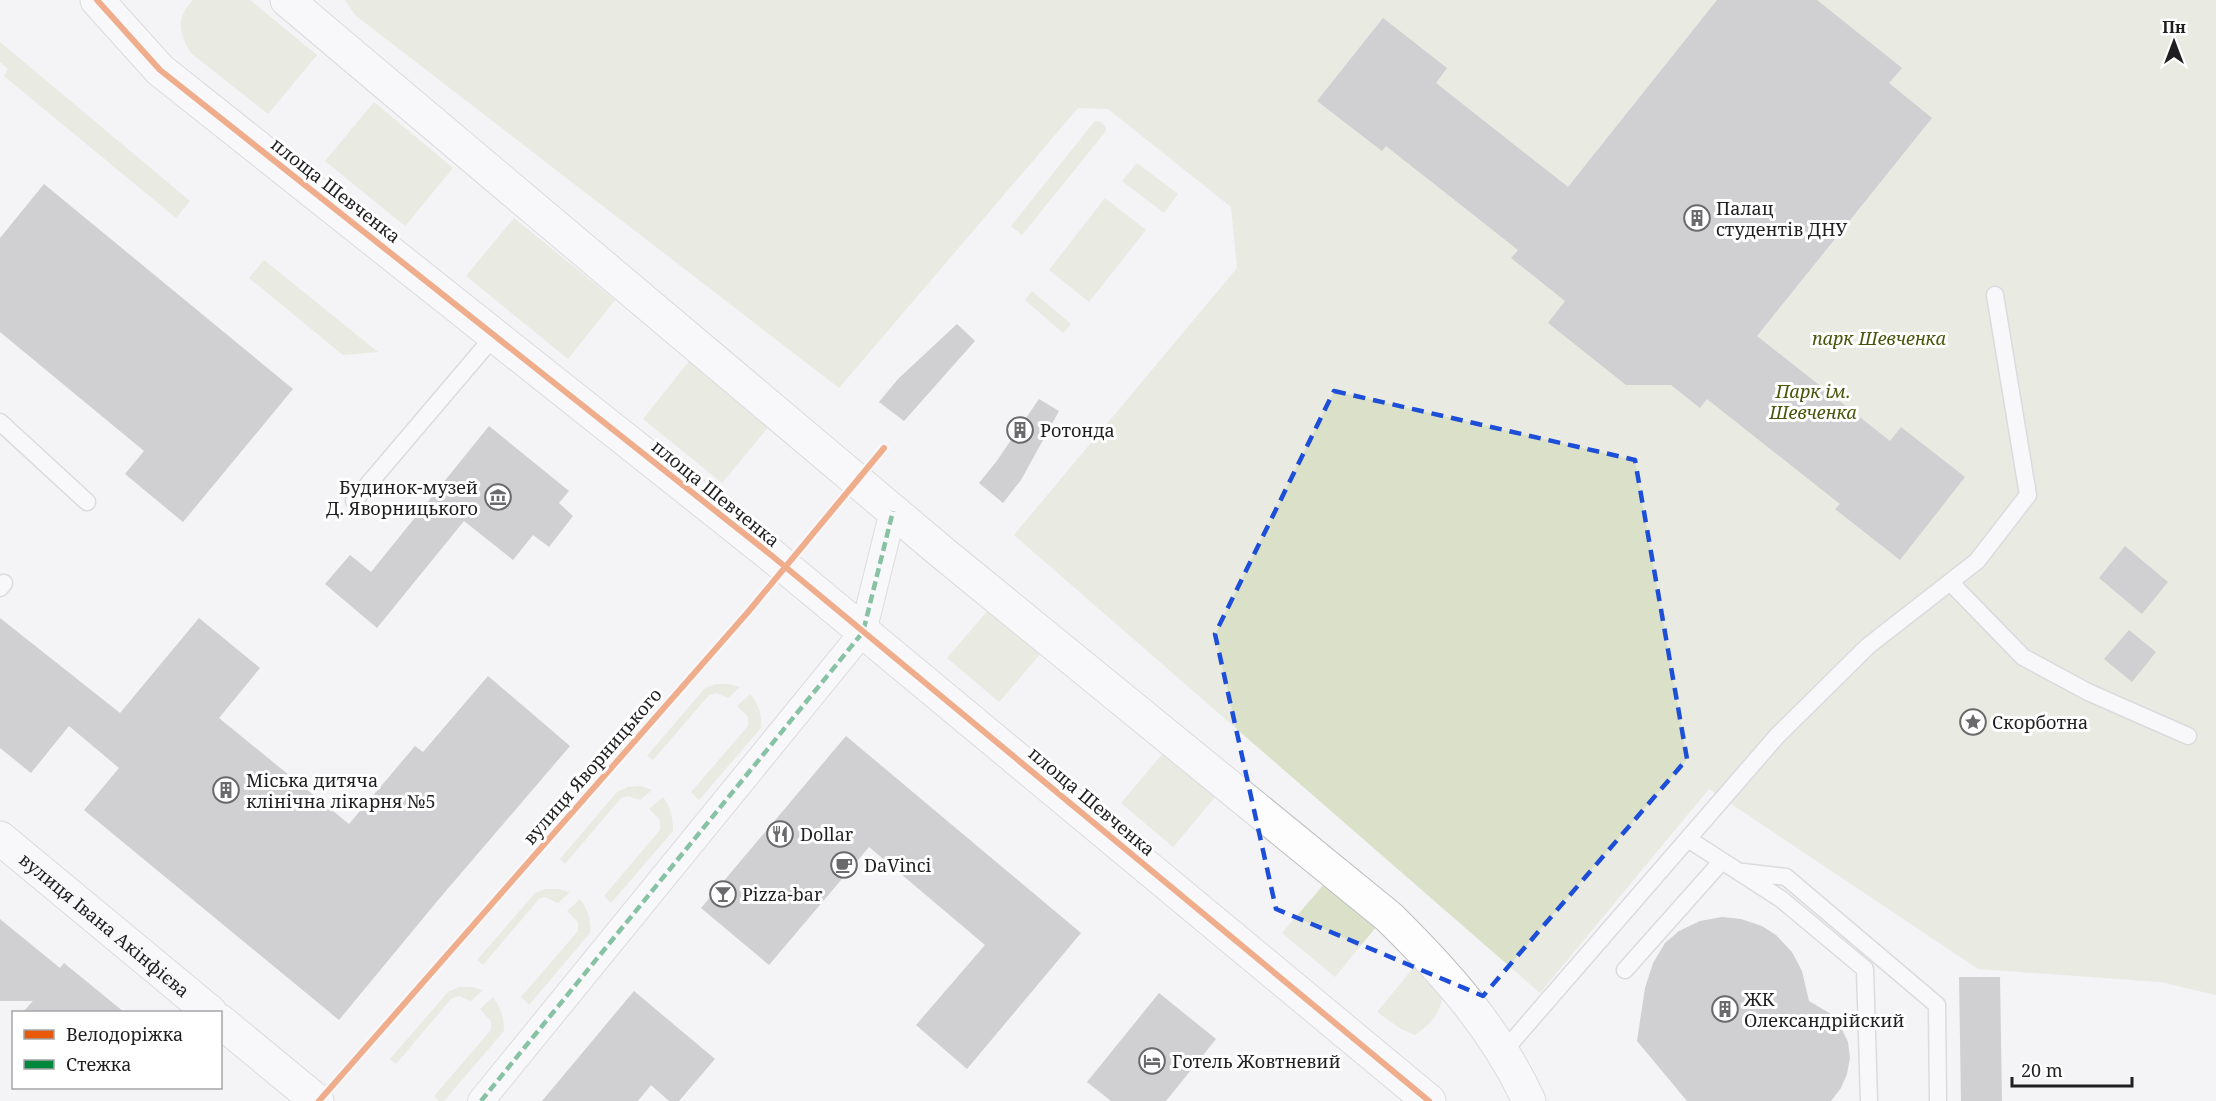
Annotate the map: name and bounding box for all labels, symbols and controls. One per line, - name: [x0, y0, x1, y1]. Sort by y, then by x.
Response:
- north arrow: [2144, 12, 2204, 72]
- text: Пн: [2162, 16, 2186, 38]
- street label: площа Шевченка: [266, 132, 406, 248]
- place label: Палац студентів ДНУ: [1716, 196, 1848, 241]
- building icon: Палац студентів ДНУ: [1682, 203, 1712, 233]
- park label: парк Шевченка: [1812, 326, 1946, 350]
- park label: Парк iм. Шевченка: [1768, 379, 1857, 424]
- building icon: Ротонда: [1005, 415, 1035, 445]
- place label: Ротонда: [1040, 418, 1115, 442]
- street label: площа Шевченка: [647, 434, 785, 552]
- place label: Будинок-музей Д. Яворницького: [326, 475, 478, 520]
- museum icon: Будинок-музей Д. Яворницького: [483, 482, 513, 512]
- street label: вулиця Яворницького: [517, 683, 667, 849]
- place icon: Скорботна: [1958, 707, 1988, 737]
- place label: Скорботна: [1992, 710, 2088, 734]
- street label: площа Шевченка: [1024, 741, 1160, 861]
- place label: Міська дитяча клінічна лікарня №5: [246, 768, 436, 813]
- building icon: Міська дитяча клінічна лікарня №5: [211, 775, 241, 805]
- restaurant icon: Dollar: [765, 819, 795, 849]
- place label: Dollar: [800, 822, 854, 846]
- street label: вулиця Івана Акінфієва: [15, 847, 195, 1002]
- cafe icon: DaVinci: [829, 850, 859, 880]
- place label: DaVinci: [864, 853, 932, 877]
- bar icon: Pizza-bar: [708, 879, 738, 909]
- place label: Pizza-bar: [742, 882, 823, 906]
- place label: ЖК Олександрійский: [1743, 987, 1905, 1032]
- building icon: ЖК Олександрійский: [1710, 994, 1740, 1024]
- legend: [12, 1011, 222, 1089]
- text: Велодоріжка: [66, 1022, 183, 1046]
- hotel icon: Готель Жовтневий: [1137, 1046, 1167, 1076]
- place label: Готель Жовтневий: [1172, 1049, 1341, 1073]
- scale bar: [2012, 1050, 2132, 1088]
- text: Стежка: [66, 1052, 132, 1076]
- text: 20 m: [2021, 1058, 2063, 1082]

